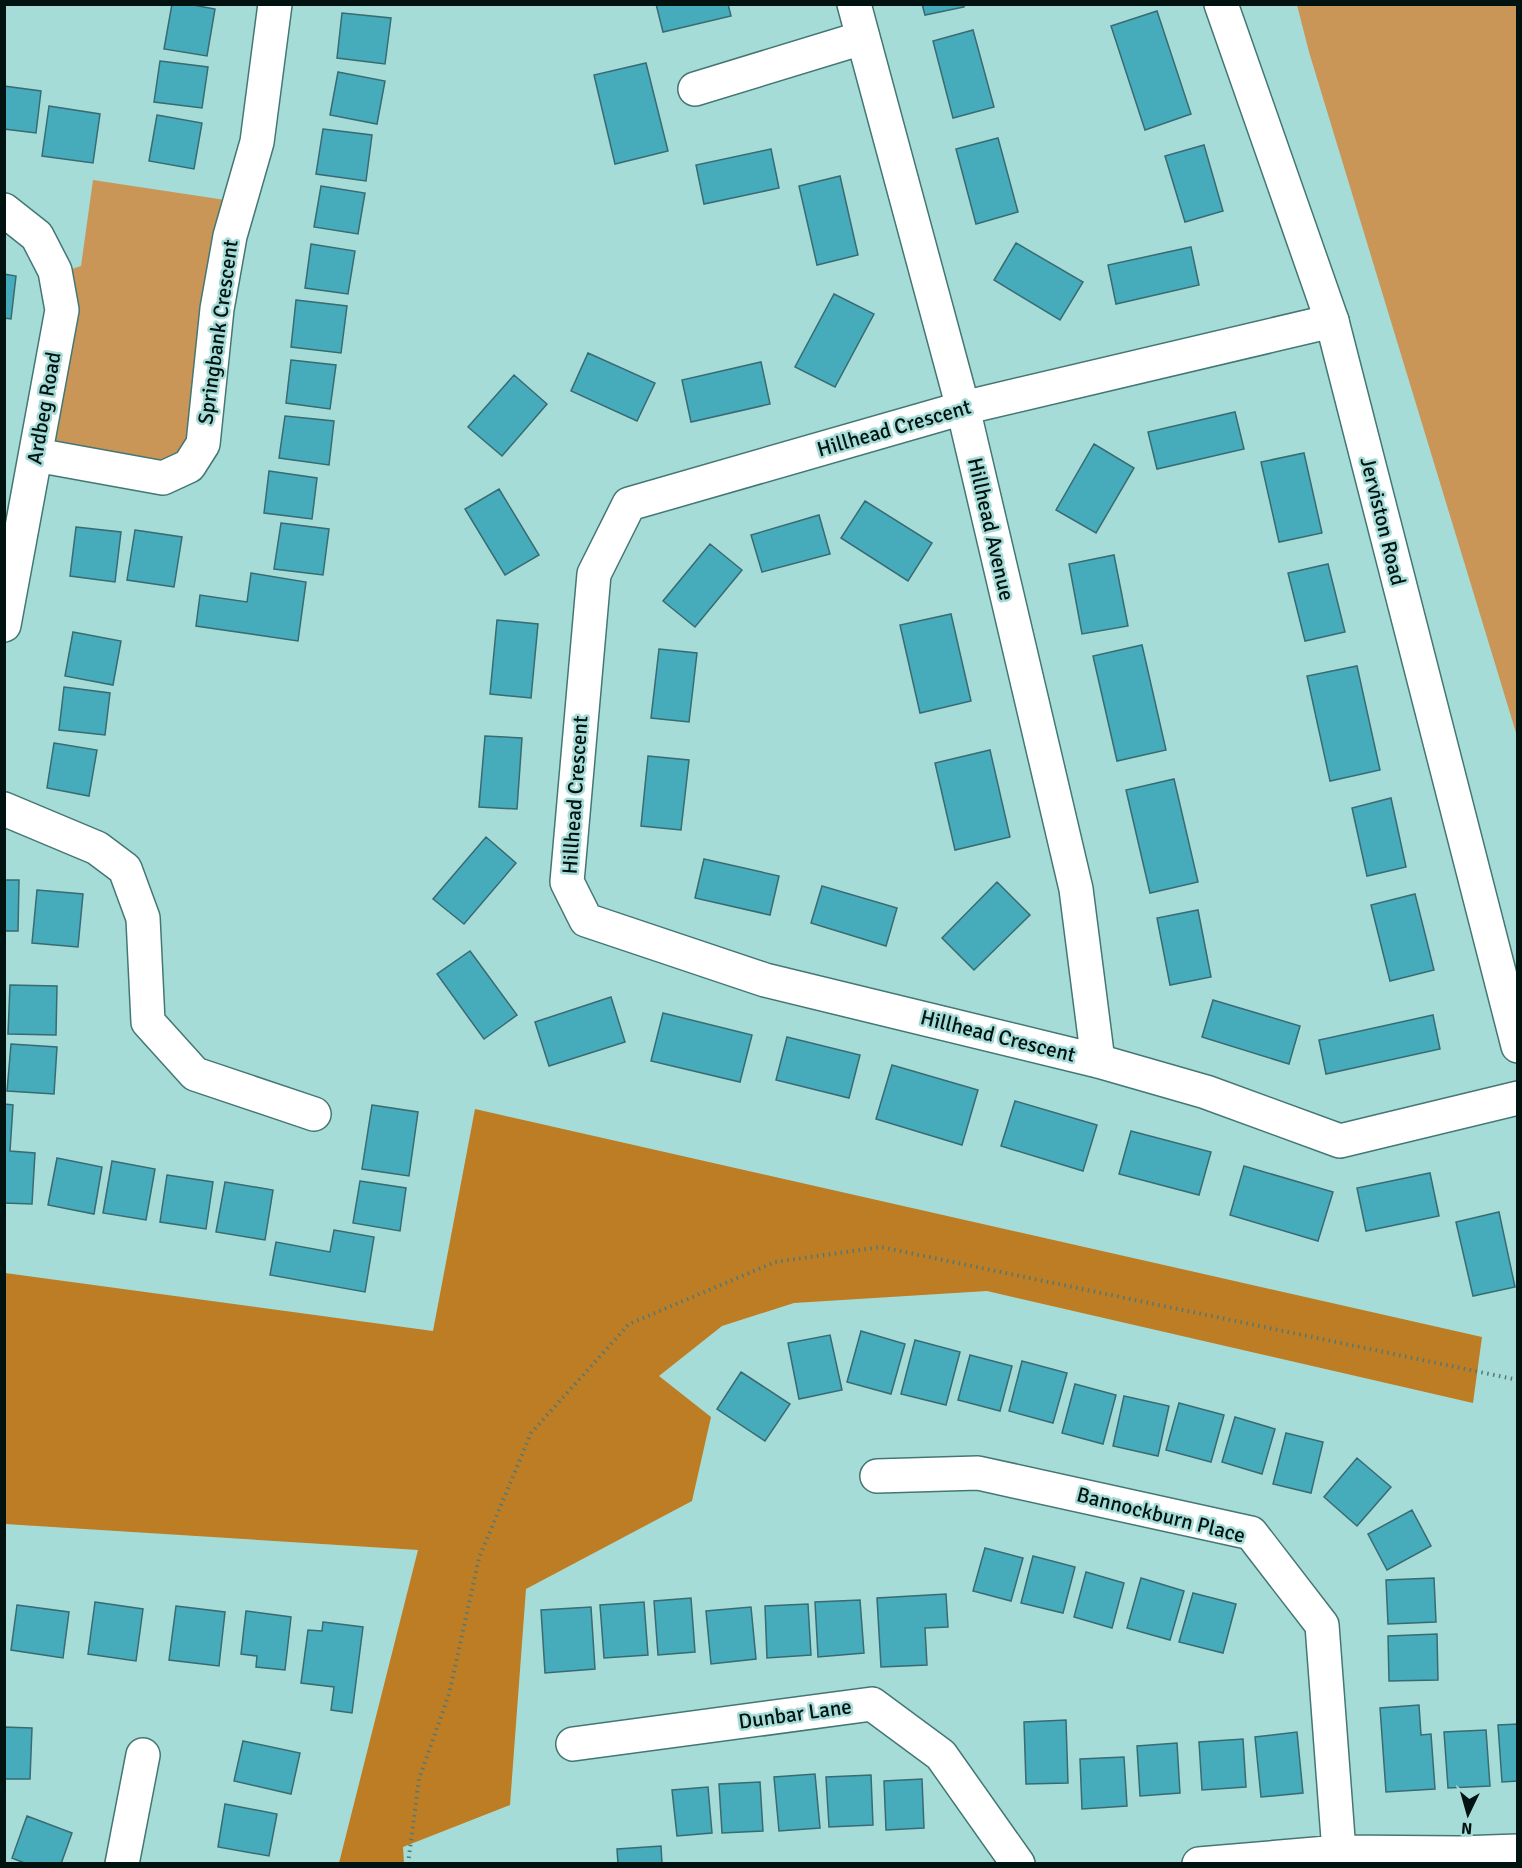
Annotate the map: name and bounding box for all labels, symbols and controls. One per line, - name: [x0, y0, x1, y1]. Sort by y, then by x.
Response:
- street label: Springbank Crescent: [192, 238, 244, 426]
- street label: Ardbeg Road: [21, 350, 67, 466]
- street label: Hillhead Crescent: [814, 394, 974, 462]
- street label: Jerviston Road: [1354, 454, 1412, 588]
- street label: Hillhead Avenue: [962, 455, 1020, 603]
- street label: Hillhead Crescent: [556, 715, 594, 875]
- street label: Hillhead Crescent: [918, 1004, 1078, 1068]
- street label: Bannockburn Place: [1074, 1481, 1248, 1549]
- street label: Dunbar Lane: [737, 1693, 853, 1735]
- north arrow: [1438, 1784, 1498, 1844]
- text: N: [1460, 1817, 1473, 1838]

